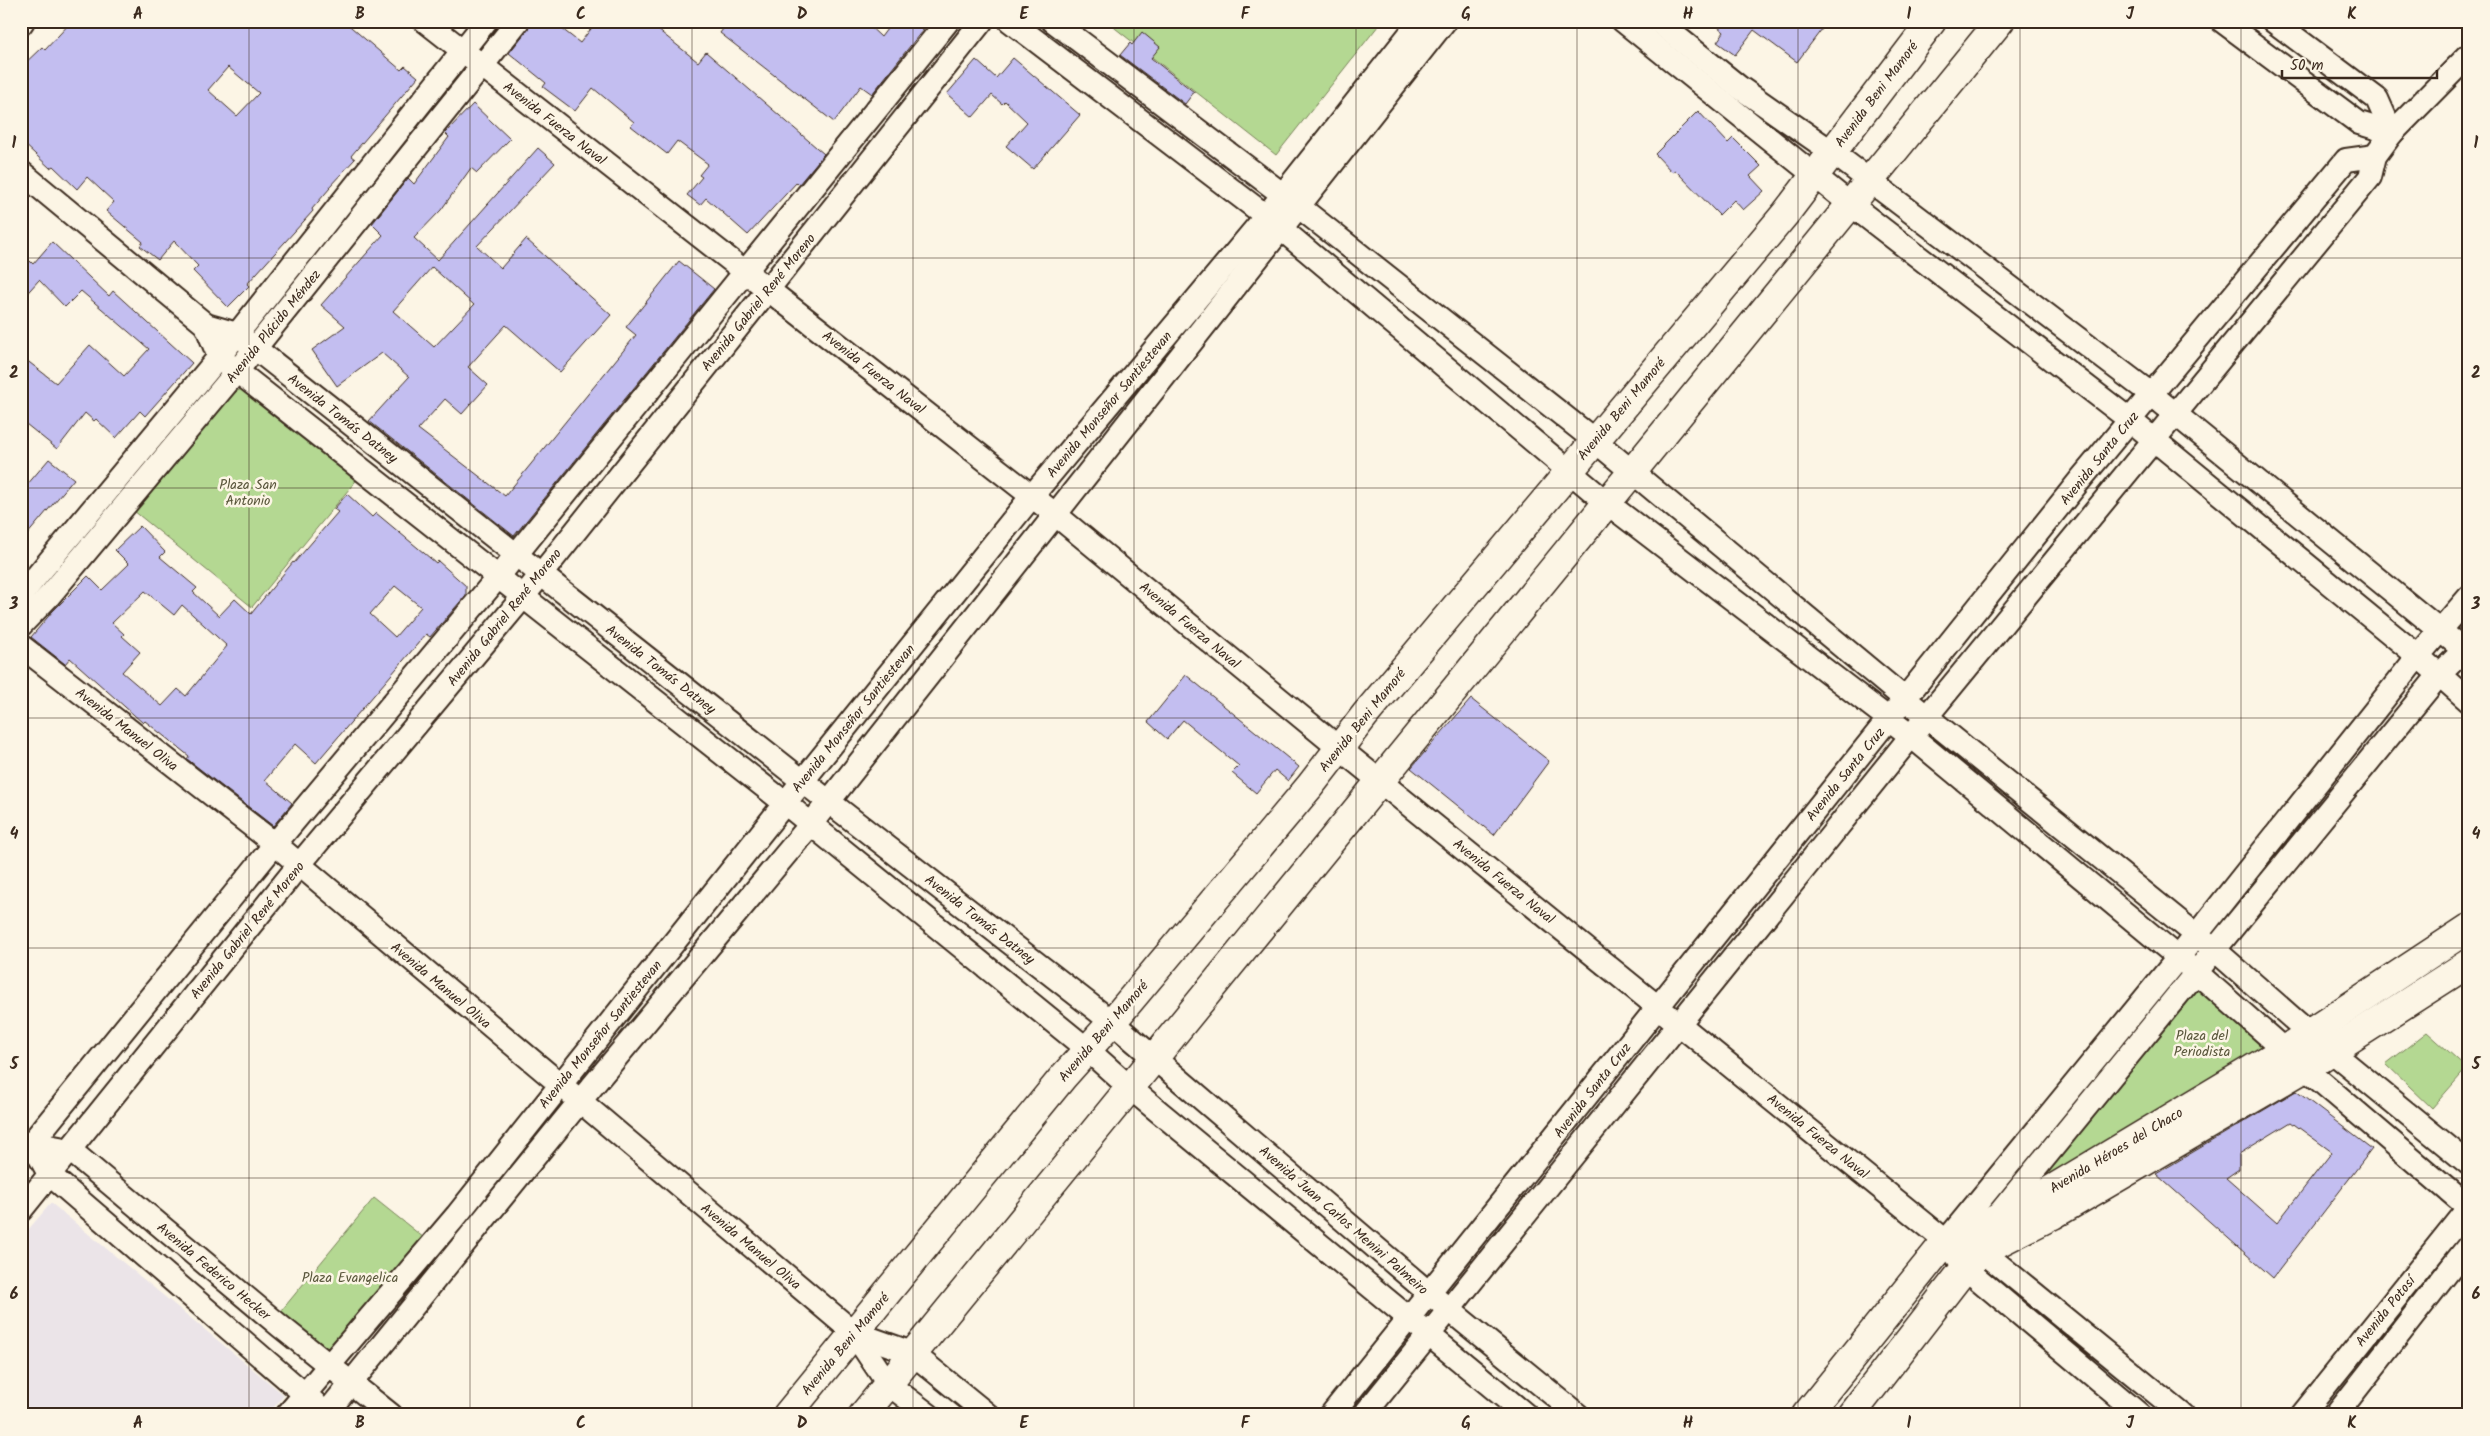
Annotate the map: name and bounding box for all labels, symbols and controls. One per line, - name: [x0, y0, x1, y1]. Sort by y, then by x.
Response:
- text: A: [133, 2, 143, 27]
- text: B: [355, 2, 365, 27]
- text: C: [576, 2, 586, 27]
- text: D: [797, 2, 808, 27]
- text: E: [1020, 2, 1030, 27]
- text: F: [1241, 2, 1251, 27]
- text: G: [1461, 2, 1471, 27]
- text: H: [1683, 2, 1693, 27]
- text: I: [1907, 2, 1912, 27]
- text: J: [2126, 2, 2135, 27]
- text: K: [2347, 2, 2357, 27]
- street label: Avenida Beni Mamoré: [1829, 36, 1925, 152]
- scale bar: [2282, 48, 2438, 80]
- text: 50 m: [2290, 54, 2324, 78]
- street label: Avenida Fuerza Naval: [498, 76, 611, 172]
- text: 1: [12, 131, 17, 156]
- text: 1: [2474, 131, 2479, 156]
- street label: Avenida Gabriel René Moreno: [696, 229, 822, 376]
- street label: Avenida Plácido Méndez: [221, 265, 327, 388]
- street label: Avenida Fuerza Naval: [817, 325, 930, 421]
- street label: Avenida Monseñor Santiestevan: [1042, 326, 1178, 483]
- street label: Avenida Beni Mamoré: [1572, 353, 1672, 466]
- text: 2: [9, 361, 19, 386]
- text: 2: [2471, 361, 2481, 386]
- street label: Avenida Tomás Datney: [282, 369, 403, 469]
- street label: Avenida Santa Cruz: [2055, 407, 2145, 510]
- park label: Plaza San Antonio: [219, 474, 277, 512]
- street label: Avenida Gabriel René Moreno: [442, 544, 568, 691]
- street label: Avenida Fuerza Naval: [1134, 577, 1245, 675]
- text: 3: [9, 592, 19, 617]
- text: 3: [2471, 592, 2481, 617]
- street label: Avenida Tomás Datney: [600, 620, 721, 720]
- street label: Avenida Monseñor Santiestevan: [787, 639, 921, 798]
- street label: Avenida Beni Mamoré: [1314, 663, 1412, 777]
- street label: Avenida Manuel Oliva: [70, 682, 183, 777]
- street label: Avenida Santa Cruz: [1801, 723, 1891, 826]
- text: 4: [10, 822, 19, 847]
- text: 4: [2472, 822, 2481, 847]
- street label: Avenida Fuerza Naval: [1448, 834, 1560, 930]
- street label: Avenida Gabriel René Moreno: [185, 857, 311, 1004]
- street label: Avenida Tomás Datney: [919, 870, 1040, 970]
- street label: Avenida Manuel Oliva: [385, 937, 496, 1035]
- street label: Avenida Monseñor Santiestevan: [534, 955, 668, 1114]
- street label: Avenida Beni Mamoré: [1053, 975, 1155, 1087]
- park label: Plaza del Periodista: [2174, 1025, 2230, 1063]
- street label: Avenida Santa Cruz: [1549, 1038, 1637, 1143]
- text: 5: [9, 1052, 20, 1077]
- text: 5: [2471, 1052, 2482, 1077]
- street label: Avenida Fuerza Naval: [1762, 1089, 1874, 1185]
- street label: Avenida Héroes del Chaco: [2046, 1102, 2187, 1200]
- street label: Avenida Juan Carlos Menini Palmeiro: [1254, 1141, 1433, 1301]
- street label: Avenida Manuel Oliva: [695, 1198, 806, 1296]
- street label: Avenida Federico Hecker: [151, 1217, 276, 1327]
- park label: Plaza Evangelica: [302, 1267, 398, 1289]
- street label: Avenida Potosí: [2350, 1269, 2423, 1352]
- text: 6: [10, 1282, 19, 1307]
- text: 6: [2472, 1282, 2481, 1307]
- street label: Avenida Beni Mamoré: [796, 1288, 896, 1401]
- text: A: [133, 1411, 143, 1436]
- text: B: [355, 1411, 365, 1436]
- text: C: [576, 1411, 586, 1436]
- text: D: [797, 1411, 808, 1436]
- text: E: [1020, 1411, 1030, 1436]
- text: F: [1241, 1411, 1251, 1436]
- text: G: [1461, 1411, 1471, 1436]
- text: H: [1683, 1411, 1693, 1436]
- text: I: [1907, 1411, 1912, 1436]
- text: J: [2126, 1411, 2135, 1436]
- text: K: [2347, 1411, 2357, 1436]

